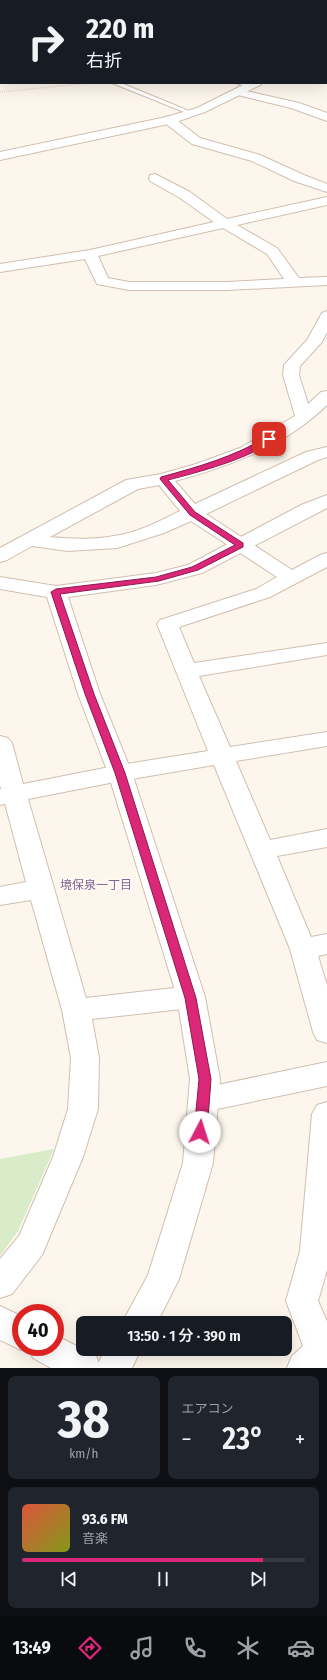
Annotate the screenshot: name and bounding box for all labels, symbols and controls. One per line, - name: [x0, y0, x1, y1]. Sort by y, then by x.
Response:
- text: 220 m: [86, 12, 154, 45]
- icon: right: [20, 16, 72, 68]
- text: 右折: [86, 50, 122, 72]
- pin: [252, 422, 286, 456]
- icon: arrive: [258, 428, 280, 450]
- district label: 境保泉一丁目: [60, 878, 132, 892]
- position arrow: [179, 1111, 221, 1153]
- speed limit sign: 40: [12, 1304, 64, 1356]
- text: 13:50 · 1 分 · 390 m: [127, 1327, 241, 1345]
- text: 38: [58, 1388, 110, 1451]
- text: エアコン: [182, 1401, 234, 1416]
- text: 23°: [222, 1421, 264, 1457]
- text: −: [182, 1426, 191, 1453]
- text: +: [295, 1426, 305, 1453]
- text: km/h: [69, 1446, 98, 1461]
- text: 93.6 FM: [82, 1510, 128, 1528]
- text: 音楽: [82, 1531, 108, 1546]
- icon: previous: [58, 1568, 80, 1590]
- icon: pause: [152, 1568, 174, 1590]
- icon: next: [247, 1568, 269, 1590]
- icon: directions: [76, 1634, 104, 1662]
- icon: music: [128, 1634, 156, 1662]
- icon: phone: [181, 1634, 209, 1662]
- icon: climate: [234, 1634, 262, 1662]
- icon: car: [287, 1634, 315, 1662]
- text: 13:49: [12, 1637, 51, 1659]

